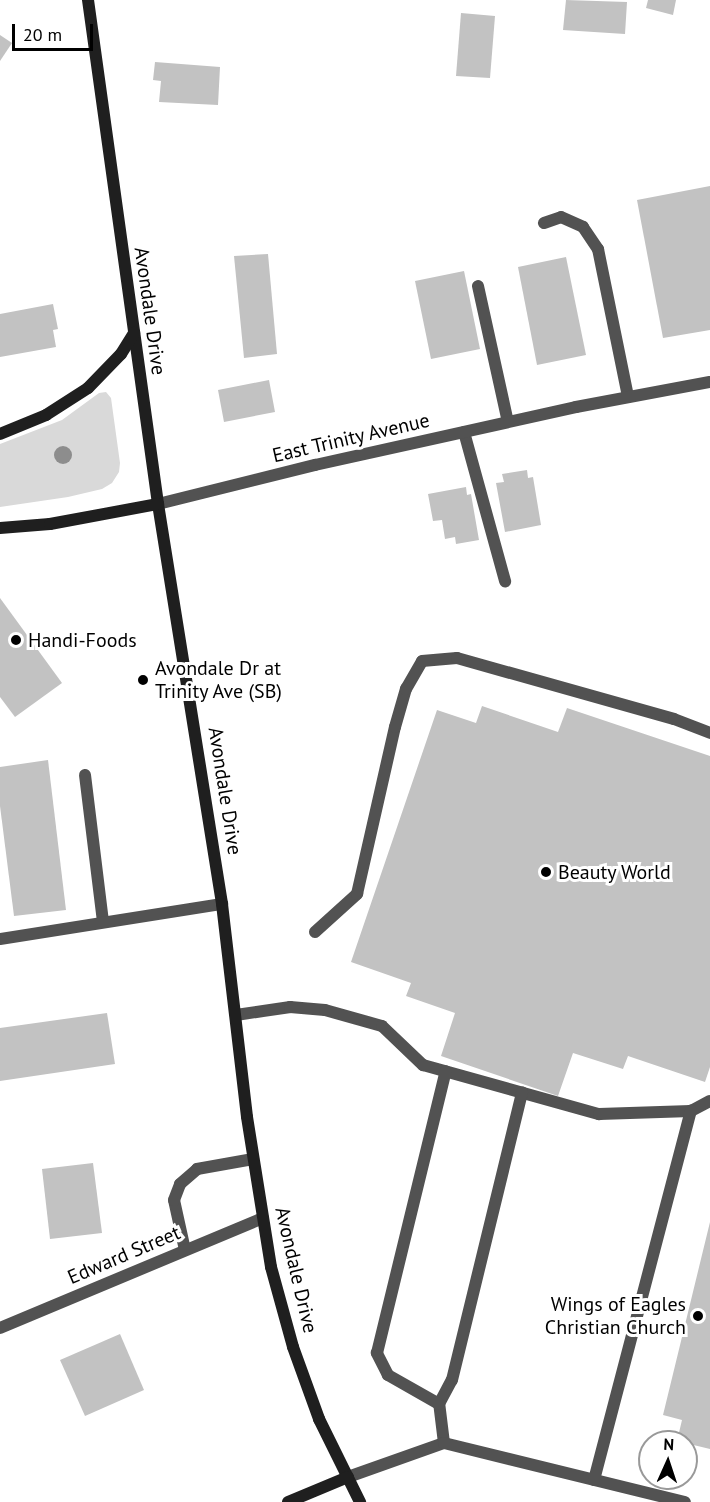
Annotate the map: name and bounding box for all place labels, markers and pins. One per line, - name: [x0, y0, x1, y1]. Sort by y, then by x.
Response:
- place label: Handi-Foods: [28, 628, 137, 652]
- marker: Handi-Foods: [9, 633, 23, 647]
- place label: Avondale Dr at Trinity Ave (SB): [155, 656, 283, 703]
- marker: Avondale Dr at Trinity Ave (SB): [136, 673, 150, 687]
- place label: Beauty World: [558, 860, 672, 884]
- marker: Beauty World: [539, 865, 553, 879]
- place label: Wings of Eagles Christian Church: [545, 1292, 686, 1339]
- marker: Wings of Eagles Christian Church: [691, 1309, 705, 1323]

